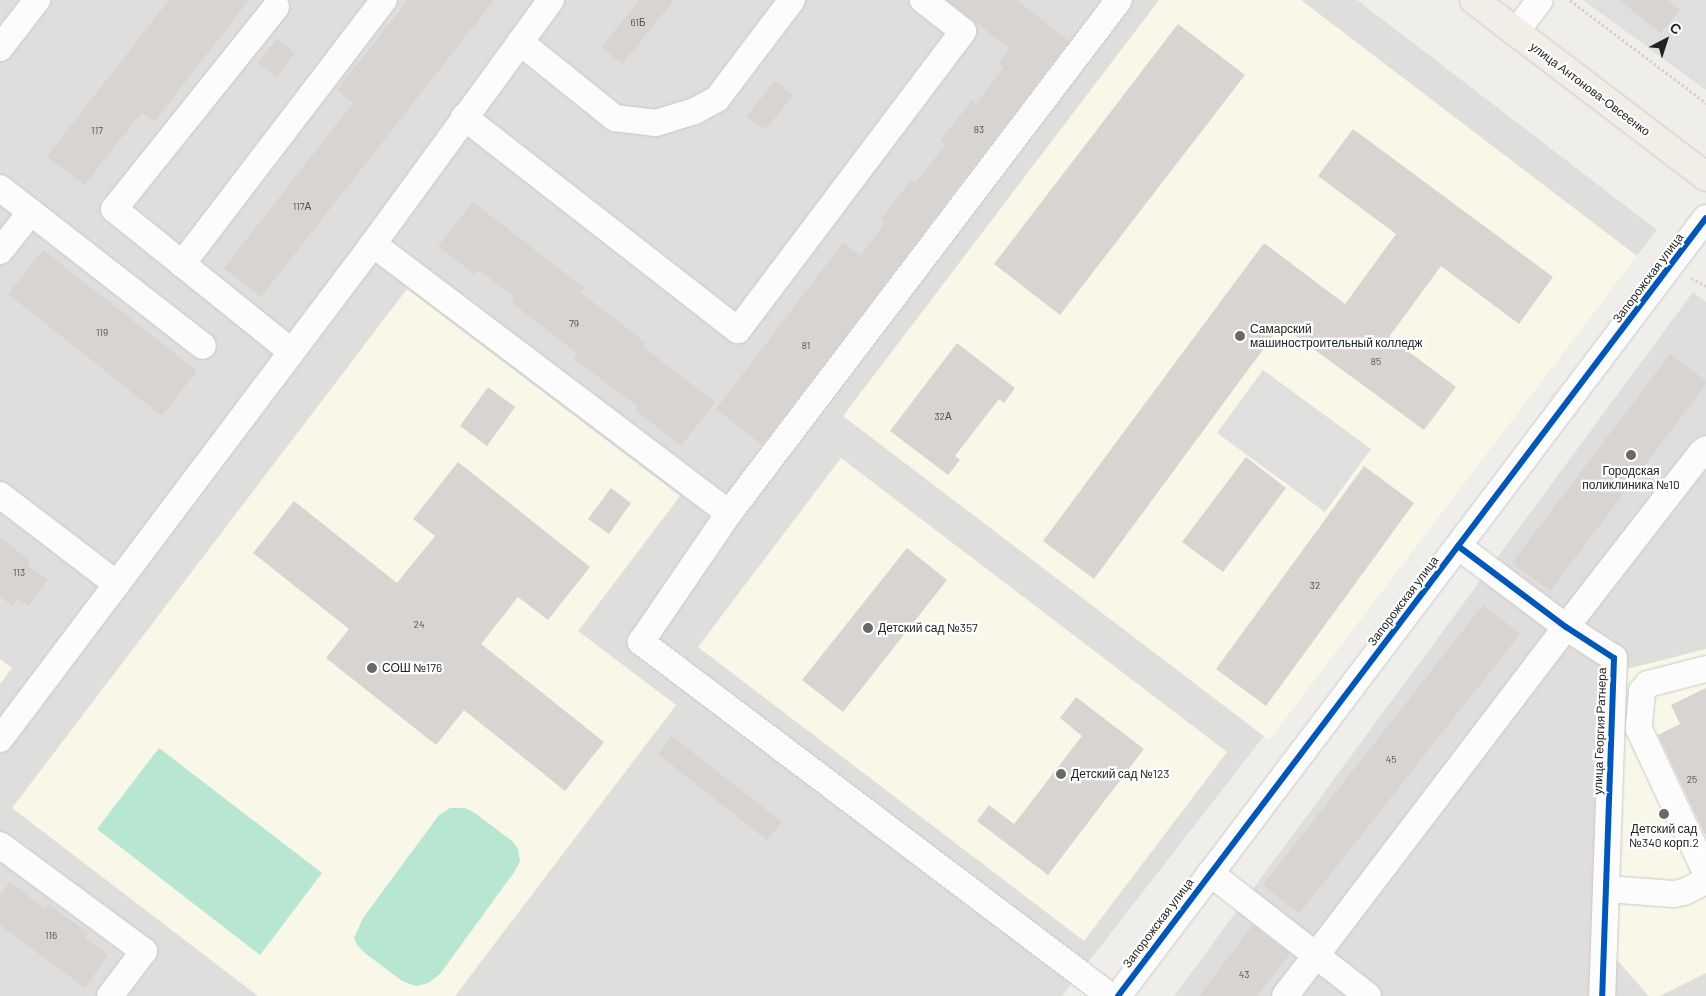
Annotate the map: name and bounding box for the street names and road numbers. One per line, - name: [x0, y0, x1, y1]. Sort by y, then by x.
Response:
- street label: улица Антонова-Овсеенко: [1527, 39, 1653, 139]
- street label: Запорожская улица: [1610, 230, 1686, 326]
- street label: Запорожская улица: [1365, 553, 1441, 649]
- street label: улица Георгия Ратнера: [1591, 667, 1609, 795]
- street label: Запорожская улица: [1120, 875, 1196, 971]

